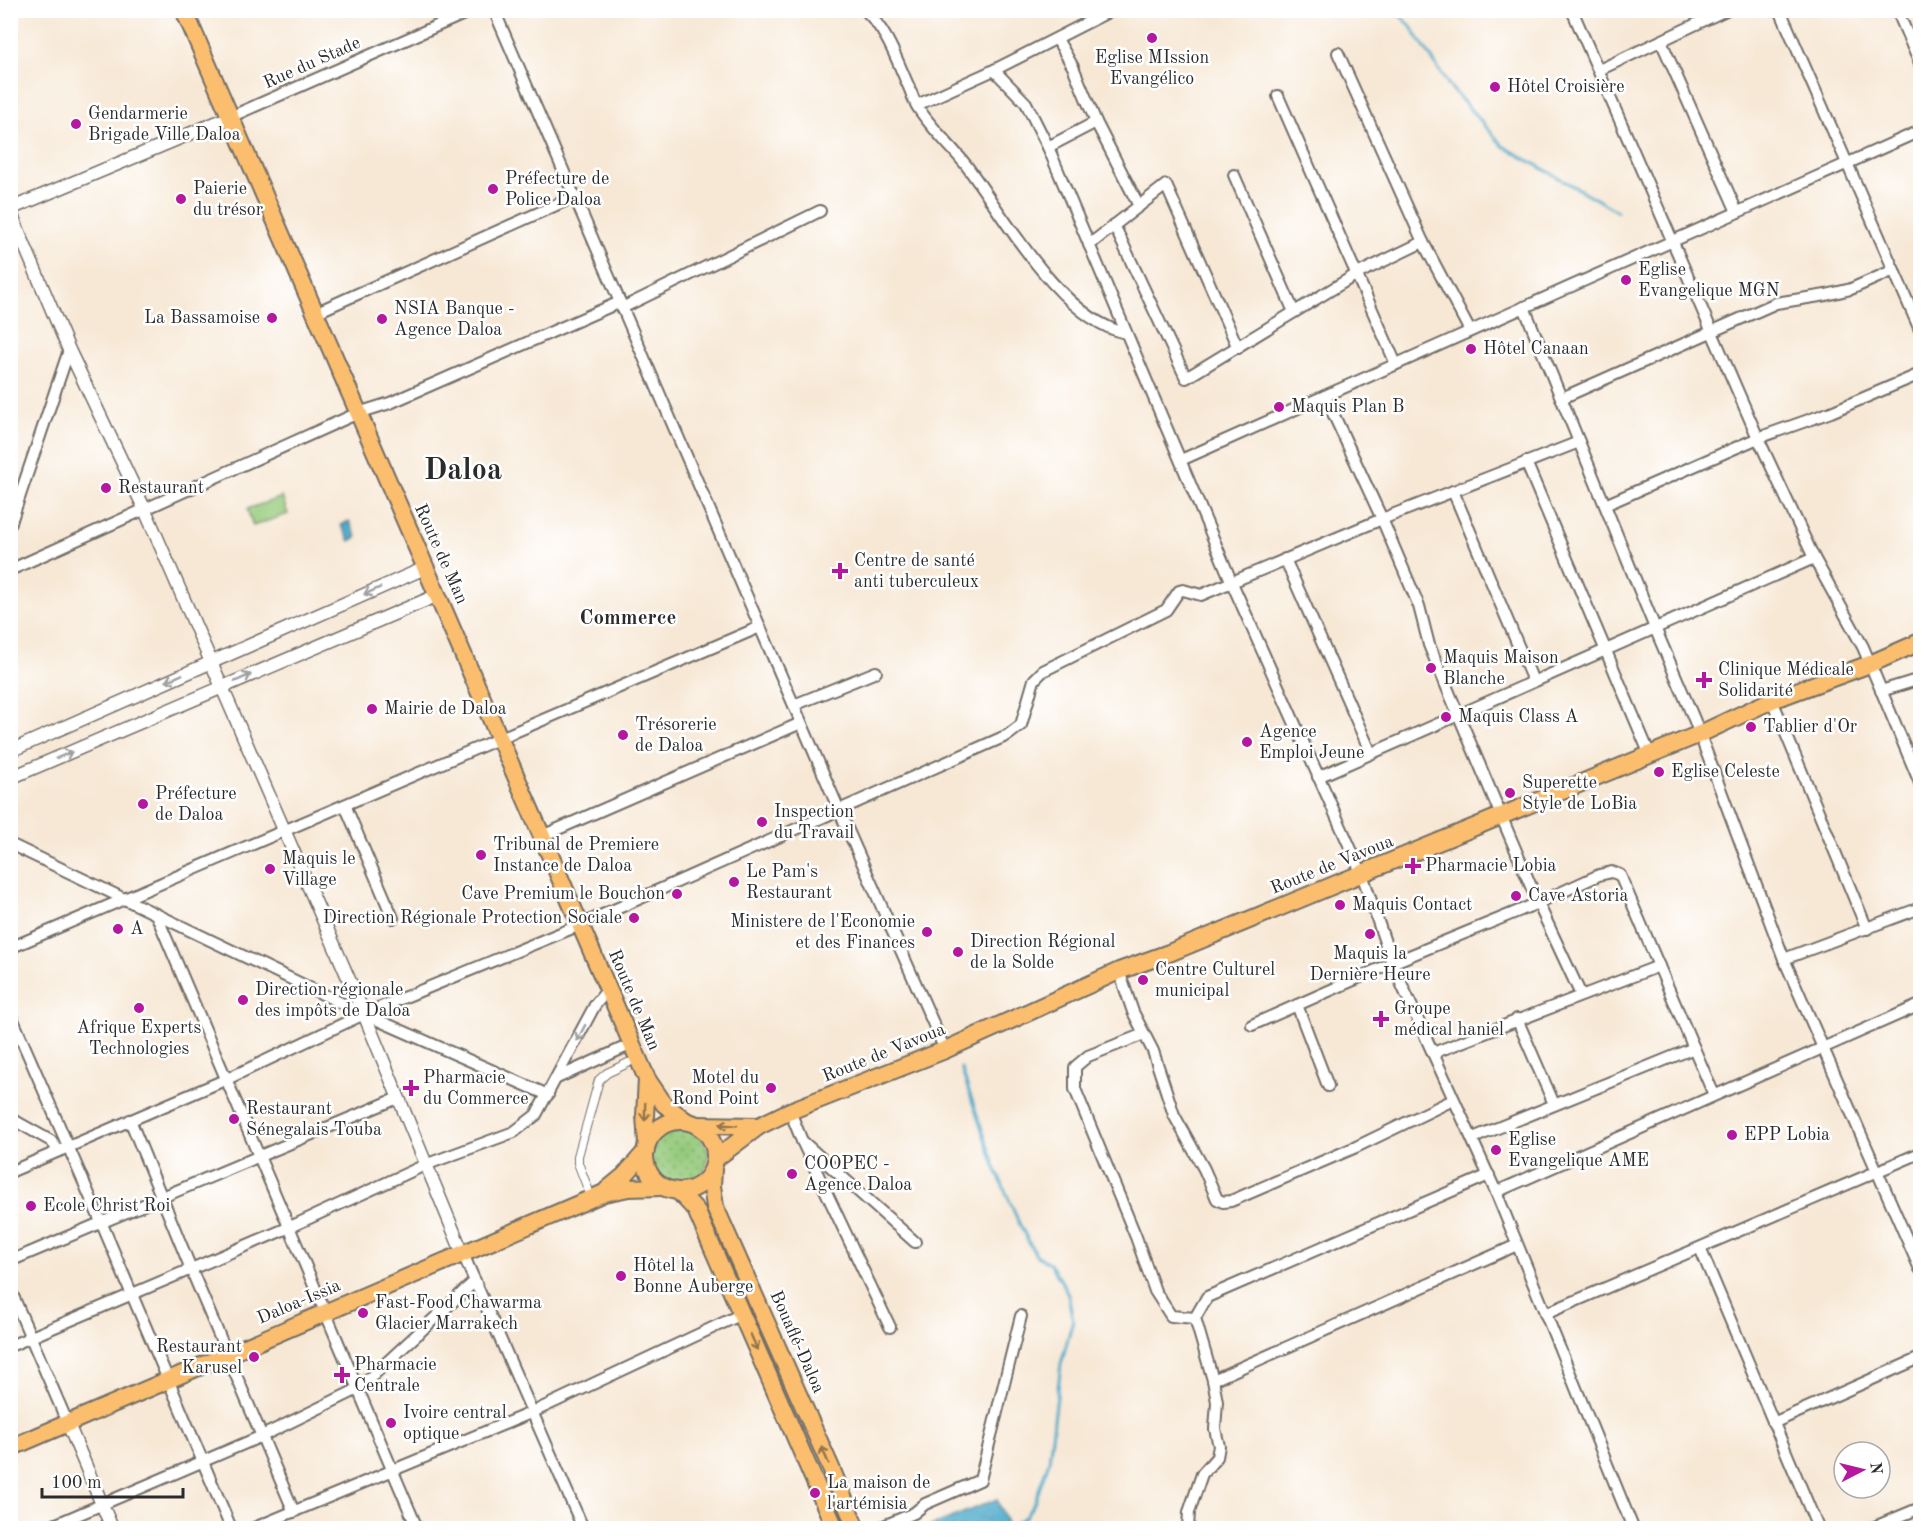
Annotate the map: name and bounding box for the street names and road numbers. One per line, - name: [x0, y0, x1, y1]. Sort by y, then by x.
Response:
- street label: Rue du Stade: [261, 34, 363, 92]
- street label: Route de Man: [411, 501, 471, 607]
- street label: Route de Vavoua: [1268, 832, 1396, 898]
- street label: Route de Man: [605, 947, 663, 1053]
- street label: Route de Vavoua: [820, 1020, 948, 1086]
- street label: Daloa-Issia: [255, 1276, 343, 1328]
- street label: Bouaflé-Daloa: [766, 1288, 828, 1396]

